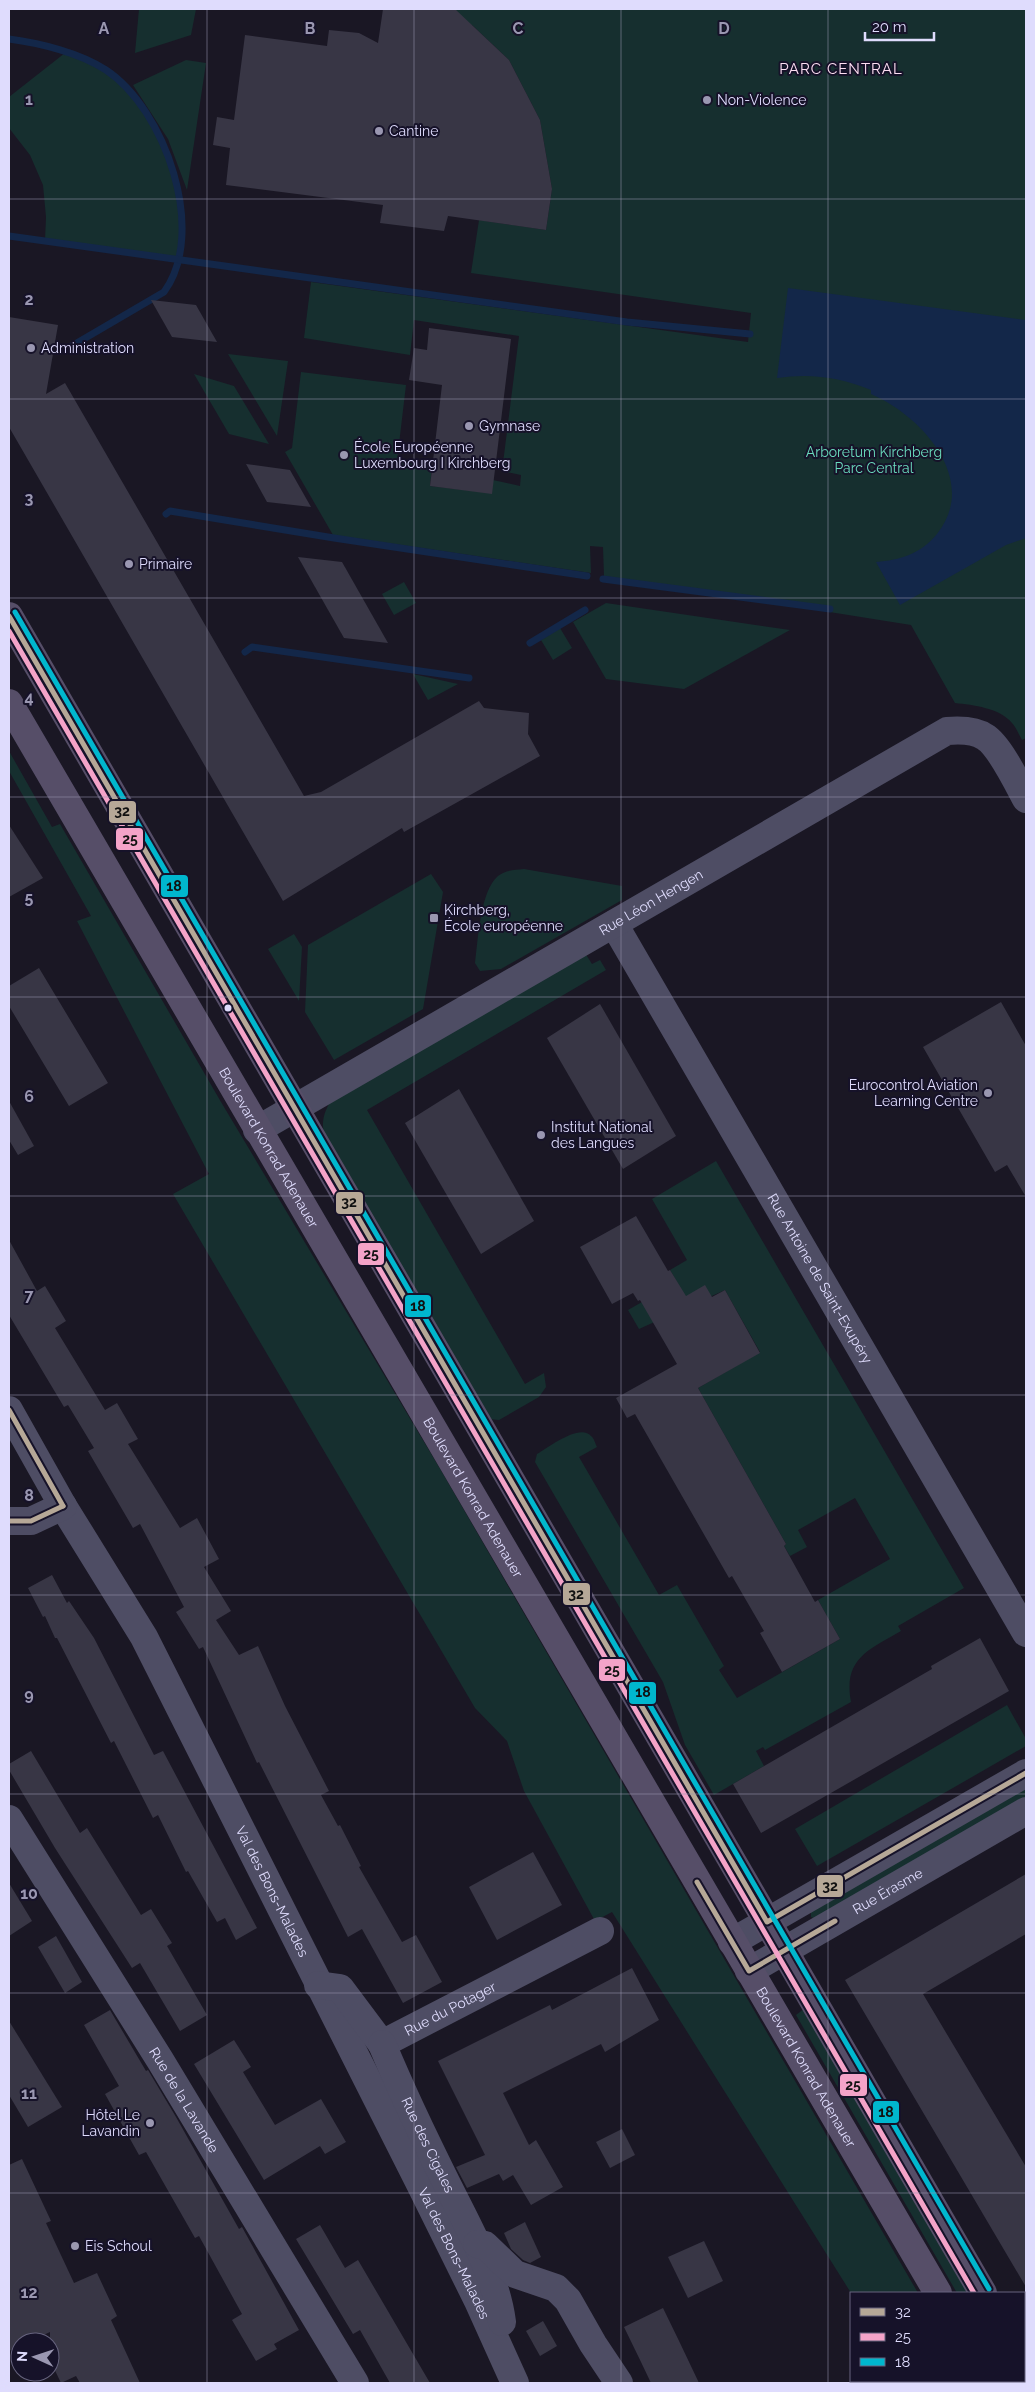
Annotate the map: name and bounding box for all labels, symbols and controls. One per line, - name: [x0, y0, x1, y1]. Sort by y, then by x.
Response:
- scale bar: [865, 10, 934, 42]
- text: 20 m: [872, 18, 907, 36]
- text: A: [99, 19, 110, 38]
- text: B: [305, 19, 316, 38]
- text: C: [513, 19, 524, 38]
- text: D: [718, 19, 730, 38]
- district label: PARC CENTRAL: [779, 60, 903, 78]
- text: 1: [25, 90, 33, 109]
- place label: Non-Violence: [717, 92, 806, 108]
- marker: Non-Violence: [701, 94, 713, 106]
- place label: Cantine: [389, 123, 438, 139]
- marker: Cantine: [373, 125, 385, 137]
- text: 2: [24, 290, 34, 309]
- place label: Administration: [41, 340, 134, 356]
- marker: Administration: [25, 342, 37, 354]
- place label: Gymnase: [479, 418, 540, 434]
- marker: Gymnase: [463, 420, 475, 432]
- place label: École Européenne Luxembourg I Kirchberg: [354, 438, 510, 471]
- park label: Arboretum Kirchberg Parc Central: [806, 444, 942, 476]
- marker: École Européenne Luxembourg I Kirchberg: [338, 449, 350, 461]
- text: 3: [25, 489, 34, 508]
- place label: Primaire: [139, 556, 192, 572]
- marker: Primaire: [123, 558, 135, 570]
- text: 4: [24, 688, 34, 707]
- line badge: 32: [108, 800, 137, 824]
- text: 32: [114, 803, 130, 819]
- line badge: 25: [115, 827, 144, 851]
- text: 25: [122, 831, 138, 847]
- street label: Rue Léon Hengen: [596, 866, 706, 938]
- line badge: 18: [160, 874, 189, 898]
- text: 18: [166, 878, 182, 894]
- text: 5: [25, 888, 34, 907]
- place label: Kirchberg, École européenne: [444, 902, 563, 934]
- marker: Kirchberg, École européenne: [428, 912, 440, 924]
- unlabelled marker: [223, 1003, 233, 1013]
- street label: Boulevard Konrad Adenauer: [216, 1065, 322, 1231]
- place label: Eurocontrol Aviation Learning Centre: [849, 1077, 978, 1109]
- text: 6: [24, 1087, 34, 1106]
- marker: Eurocontrol Aviation Learning Centre: [982, 1087, 994, 1099]
- place label: Institut National des Langues: [551, 1119, 653, 1151]
- marker: Institut National des Langues: [535, 1129, 547, 1141]
- line badge: 32: [335, 1191, 364, 1215]
- street label: Rue Antoine de Saint-Exupéry: [764, 1191, 876, 1367]
- text: 32: [341, 1194, 357, 1210]
- line badge: 25: [357, 1242, 385, 1266]
- text: 25: [363, 1246, 379, 1262]
- text: 7: [25, 1286, 34, 1305]
- line badge: 18: [404, 1294, 432, 1318]
- text: 18: [410, 1298, 426, 1314]
- street label: Boulevard Konrad Adenauer: [420, 1414, 526, 1580]
- text: 8: [24, 1486, 34, 1505]
- line badge: 32: [562, 1582, 591, 1606]
- text: 32: [568, 1586, 584, 1602]
- line badge: 25: [598, 1658, 626, 1682]
- text: 25: [604, 1662, 620, 1678]
- line badge: 18: [628, 1681, 657, 1705]
- text: 18: [635, 1684, 651, 1700]
- text: 9: [24, 1685, 34, 1704]
- street label: Val des Bons-Malades: [233, 1823, 312, 1959]
- street label: Rue Érasme: [850, 1865, 925, 1917]
- line badge: 32: [816, 1874, 844, 1898]
- text: 32: [822, 1878, 838, 1894]
- text: 10: [20, 1884, 38, 1903]
- street label: Rue du Potager: [402, 1978, 499, 2039]
- street label: Boulevard Konrad Adenauer: [753, 1984, 859, 2150]
- street label: Rue de la Lavande: [146, 2044, 222, 2156]
- line badge: 25: [839, 2073, 868, 2097]
- text: 25: [845, 2077, 861, 2093]
- text: 11: [21, 2084, 37, 2103]
- street label: Rue des Cigales: [398, 2095, 458, 2195]
- line badge: 18: [872, 2100, 900, 2124]
- text: 18: [878, 2104, 894, 2120]
- place label: Hôtel Le Lavandin: [81, 2107, 140, 2139]
- marker: Hôtel Le Lavandin: [144, 2117, 156, 2129]
- street label: Val des Bons-Malades: [415, 2185, 493, 2322]
- place label: Eis Schoul: [85, 2238, 152, 2254]
- marker: Eis Schoul: [69, 2240, 81, 2252]
- text: 12: [21, 2283, 37, 2302]
- legend: [850, 2292, 1025, 2382]
- text: 32: [895, 2303, 911, 2321]
- text: 25: [895, 2328, 911, 2346]
- north arrow: [10, 2332, 60, 2382]
- text: N: [14, 2351, 30, 2362]
- text: 18: [895, 2353, 910, 2371]

